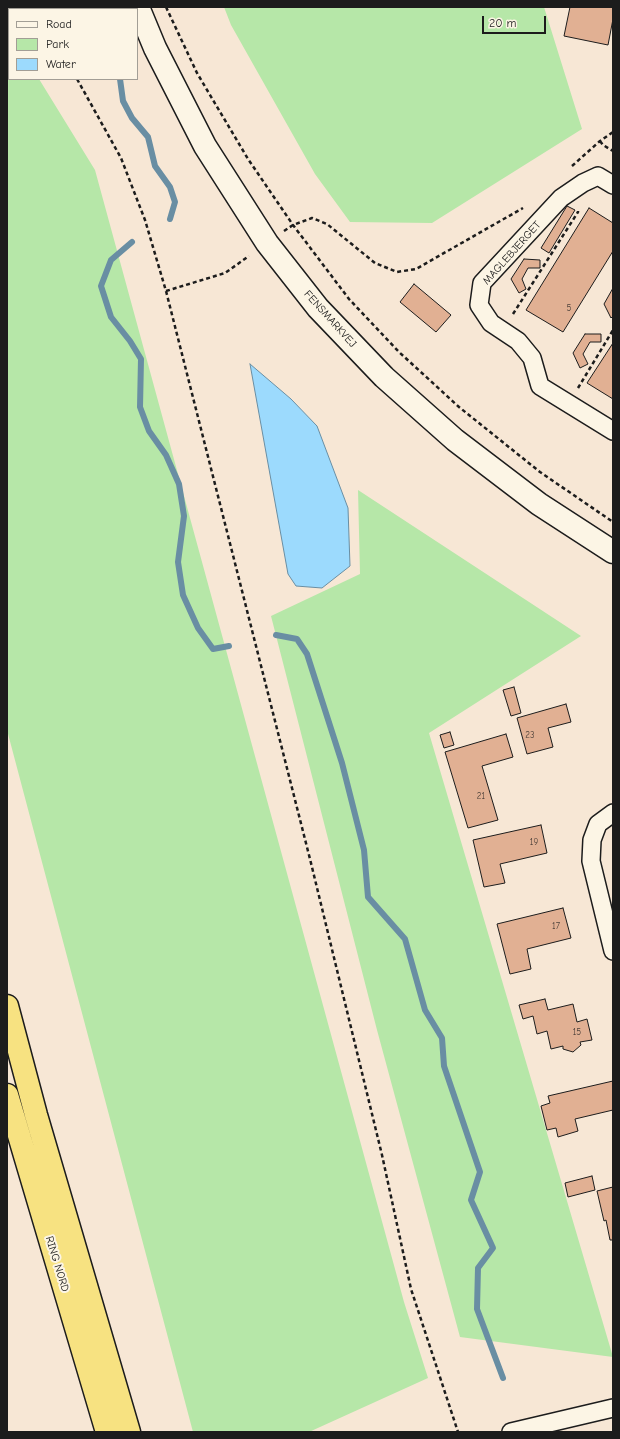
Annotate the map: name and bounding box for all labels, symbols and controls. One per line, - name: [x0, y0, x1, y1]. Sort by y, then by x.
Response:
- legend: [8, 8, 138, 80]
- scale bar: [484, 8, 548, 34]
- text: 20 m: [489, 16, 517, 30]
- text: Road: [46, 17, 72, 31]
- text: Park: [46, 37, 69, 51]
- text: Water: [46, 57, 76, 71]
- street label: MAGLEBJERGET: [480, 219, 544, 287]
- street label: FENSMARKVEJ: [301, 288, 359, 350]
- house number: 5: [567, 303, 571, 313]
- house number: 23: [525, 730, 535, 740]
- house number: 21: [477, 791, 485, 801]
- house number: 19: [530, 837, 538, 847]
- house number: 17: [552, 921, 560, 931]
- house number: 15: [573, 1027, 581, 1037]
- street label: RING NORD: [42, 1235, 72, 1293]

